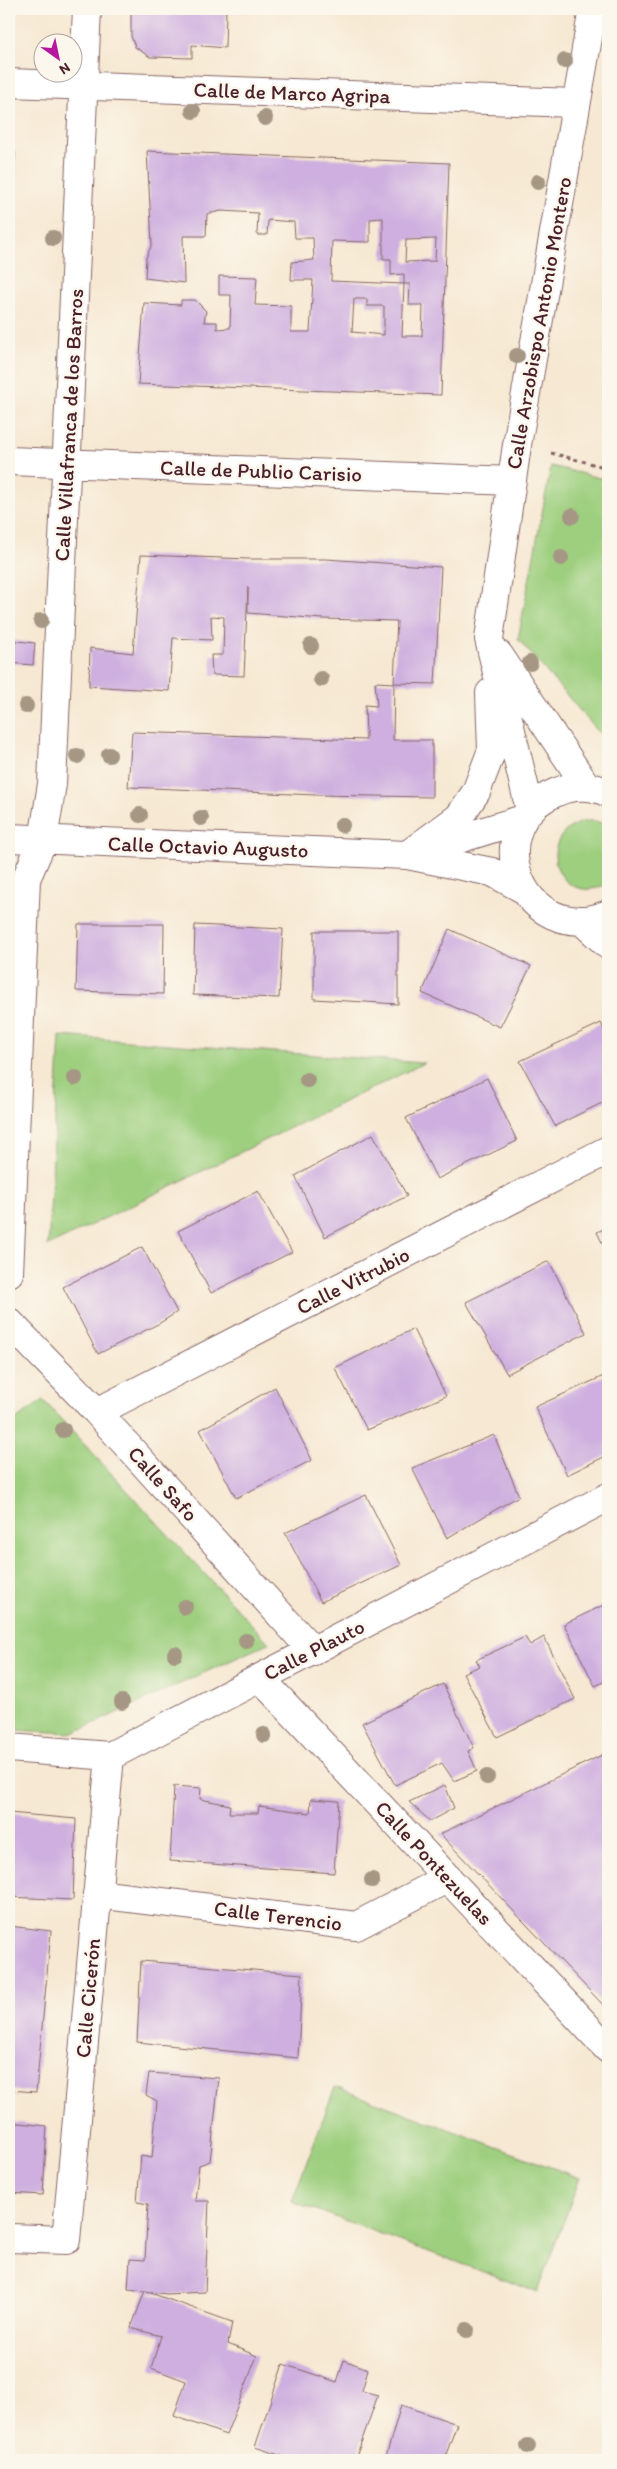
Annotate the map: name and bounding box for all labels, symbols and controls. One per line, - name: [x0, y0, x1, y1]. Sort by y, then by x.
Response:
- north arrow: [32, 32, 82, 82]
- text: N: [56, 59, 73, 78]
- street label: Calle de Marco Agripa: [193, 77, 391, 108]
- street label: Calle Arzobispo Antonio Montero: [500, 175, 577, 471]
- street label: Calle Villafranca de los Barros: [49, 288, 88, 562]
- street label: Calle de Publio Carisio: [160, 454, 362, 487]
- street label: Calle Octavio Augusto: [107, 831, 309, 862]
- street label: Calle Vitrubio: [292, 1241, 413, 1320]
- street label: Calle Safo: [123, 1441, 204, 1526]
- street label: Calle Plauto: [259, 1613, 368, 1686]
- street label: Calle Pontezuelas: [370, 1795, 498, 1930]
- street label: Calle Terencio: [213, 1895, 343, 1936]
- street label: Calle Cicerón: [70, 1937, 105, 2059]

